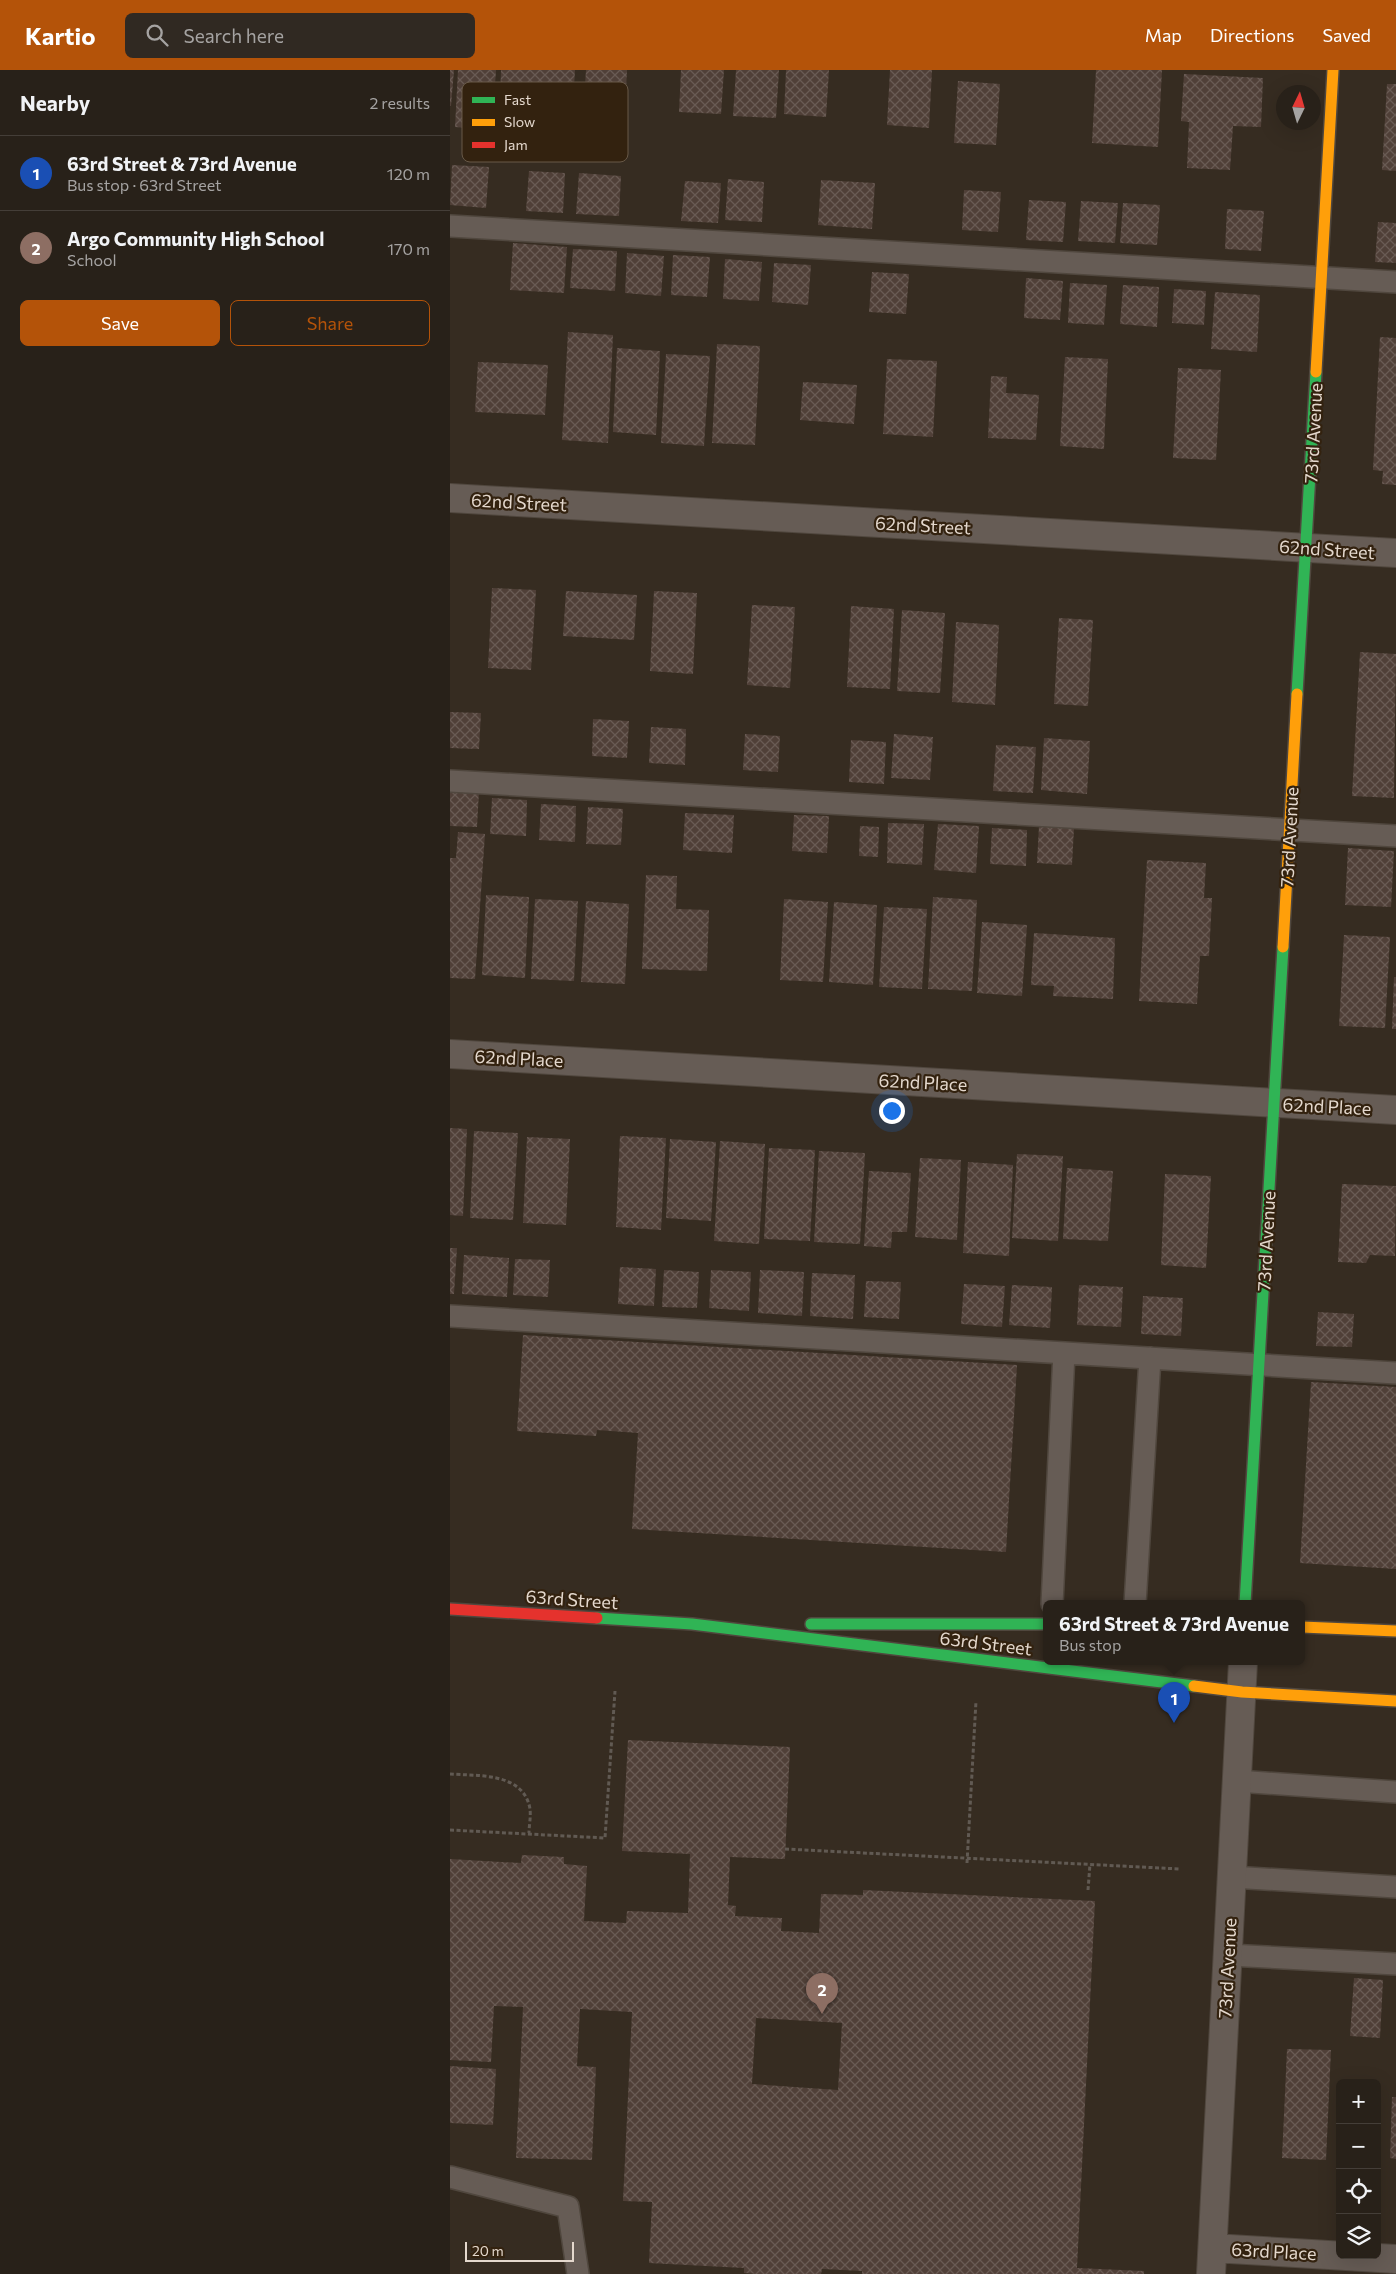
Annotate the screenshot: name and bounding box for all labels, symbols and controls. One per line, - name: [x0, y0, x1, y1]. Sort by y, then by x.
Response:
- search box: [125, 13, 475, 58]
- text: Kartio: [25, 21, 95, 50]
- icon: search: [143, 21, 171, 49]
- text: Search here: [183, 24, 284, 47]
- text: Map: [1145, 24, 1182, 46]
- text: Directions: [1210, 24, 1294, 46]
- text: Saved: [1322, 24, 1371, 46]
- legend: [462, 82, 628, 162]
- north arrow: [1276, 85, 1321, 130]
- text: Nearby: [20, 90, 90, 115]
- text: Fast: [504, 91, 531, 108]
- text: 2 results: [369, 93, 430, 112]
- text: Slow: [504, 113, 535, 130]
- text: Jam: [504, 136, 528, 153]
- text: 63rd Street & 73rd Avenue: [67, 152, 297, 175]
- text: 1: [32, 164, 40, 183]
- text: 120 m: [387, 164, 430, 183]
- text: Bus stop · 63rd Street: [67, 175, 222, 194]
- text: Argo Community High School: [67, 227, 325, 250]
- text: 2: [31, 239, 41, 258]
- text: 170 m: [387, 239, 430, 258]
- text: School: [67, 250, 117, 269]
- button: Save: [20, 300, 220, 346]
- button: Share: [230, 300, 430, 346]
- street label: 73rd Avenue: [1299, 382, 1327, 484]
- street label: 62nd Street: [471, 489, 567, 515]
- street label: 62nd Street: [875, 512, 971, 538]
- street label: 62nd Street: [1278, 535, 1376, 563]
- street label: 73rd Avenue: [1275, 786, 1303, 888]
- street label: 62nd Place: [474, 1045, 564, 1071]
- street label: 62nd Place: [878, 1069, 968, 1095]
- street label: 62nd Place: [1282, 1093, 1372, 1119]
- your location: [879, 1098, 905, 1124]
- street label: 73rd Avenue: [1252, 1190, 1280, 1292]
- street label: 63rd Street: [525, 1585, 619, 1613]
- popup: [1043, 1600, 1305, 1665]
- text: 63rd Street & 73rd Avenue: [1059, 1612, 1289, 1635]
- street label: 63rd Street: [939, 1626, 1033, 1660]
- text: Bus stop: [1059, 1635, 1121, 1654]
- pin: 1: [1158, 1682, 1190, 1723]
- street label: 73rd Avenue: [1213, 1917, 1241, 2019]
- pin: 2: [806, 1973, 838, 2014]
- map controls: [1336, 2079, 1381, 2259]
- button: +: [1336, 2079, 1381, 2124]
- button: −: [1336, 2124, 1381, 2169]
- button: locate: [1336, 2169, 1381, 2214]
- button: layers: [1336, 2214, 1381, 2259]
- street label: 63rd Place: [1231, 2238, 1317, 2264]
- scale bar: [465, 2239, 574, 2262]
- text: 20 m: [472, 2242, 504, 2259]

